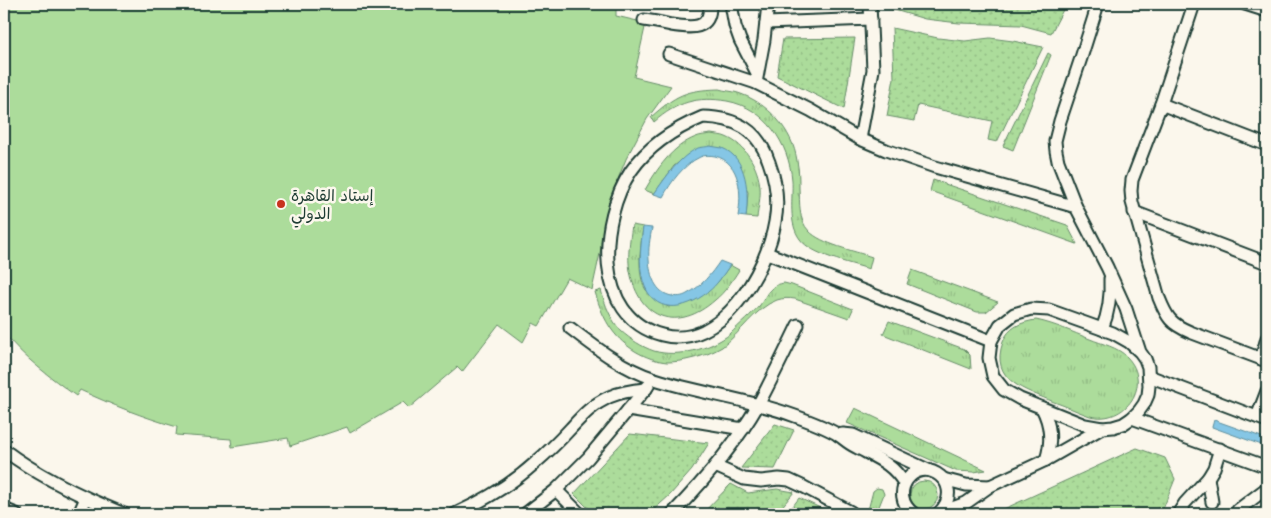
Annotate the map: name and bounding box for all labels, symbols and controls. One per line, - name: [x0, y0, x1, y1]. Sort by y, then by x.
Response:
- place label: إستاد القاهرة الدولي: [291, 187, 374, 228]
- marker: إستاد القاهرة الدولي: [275, 198, 287, 210]

